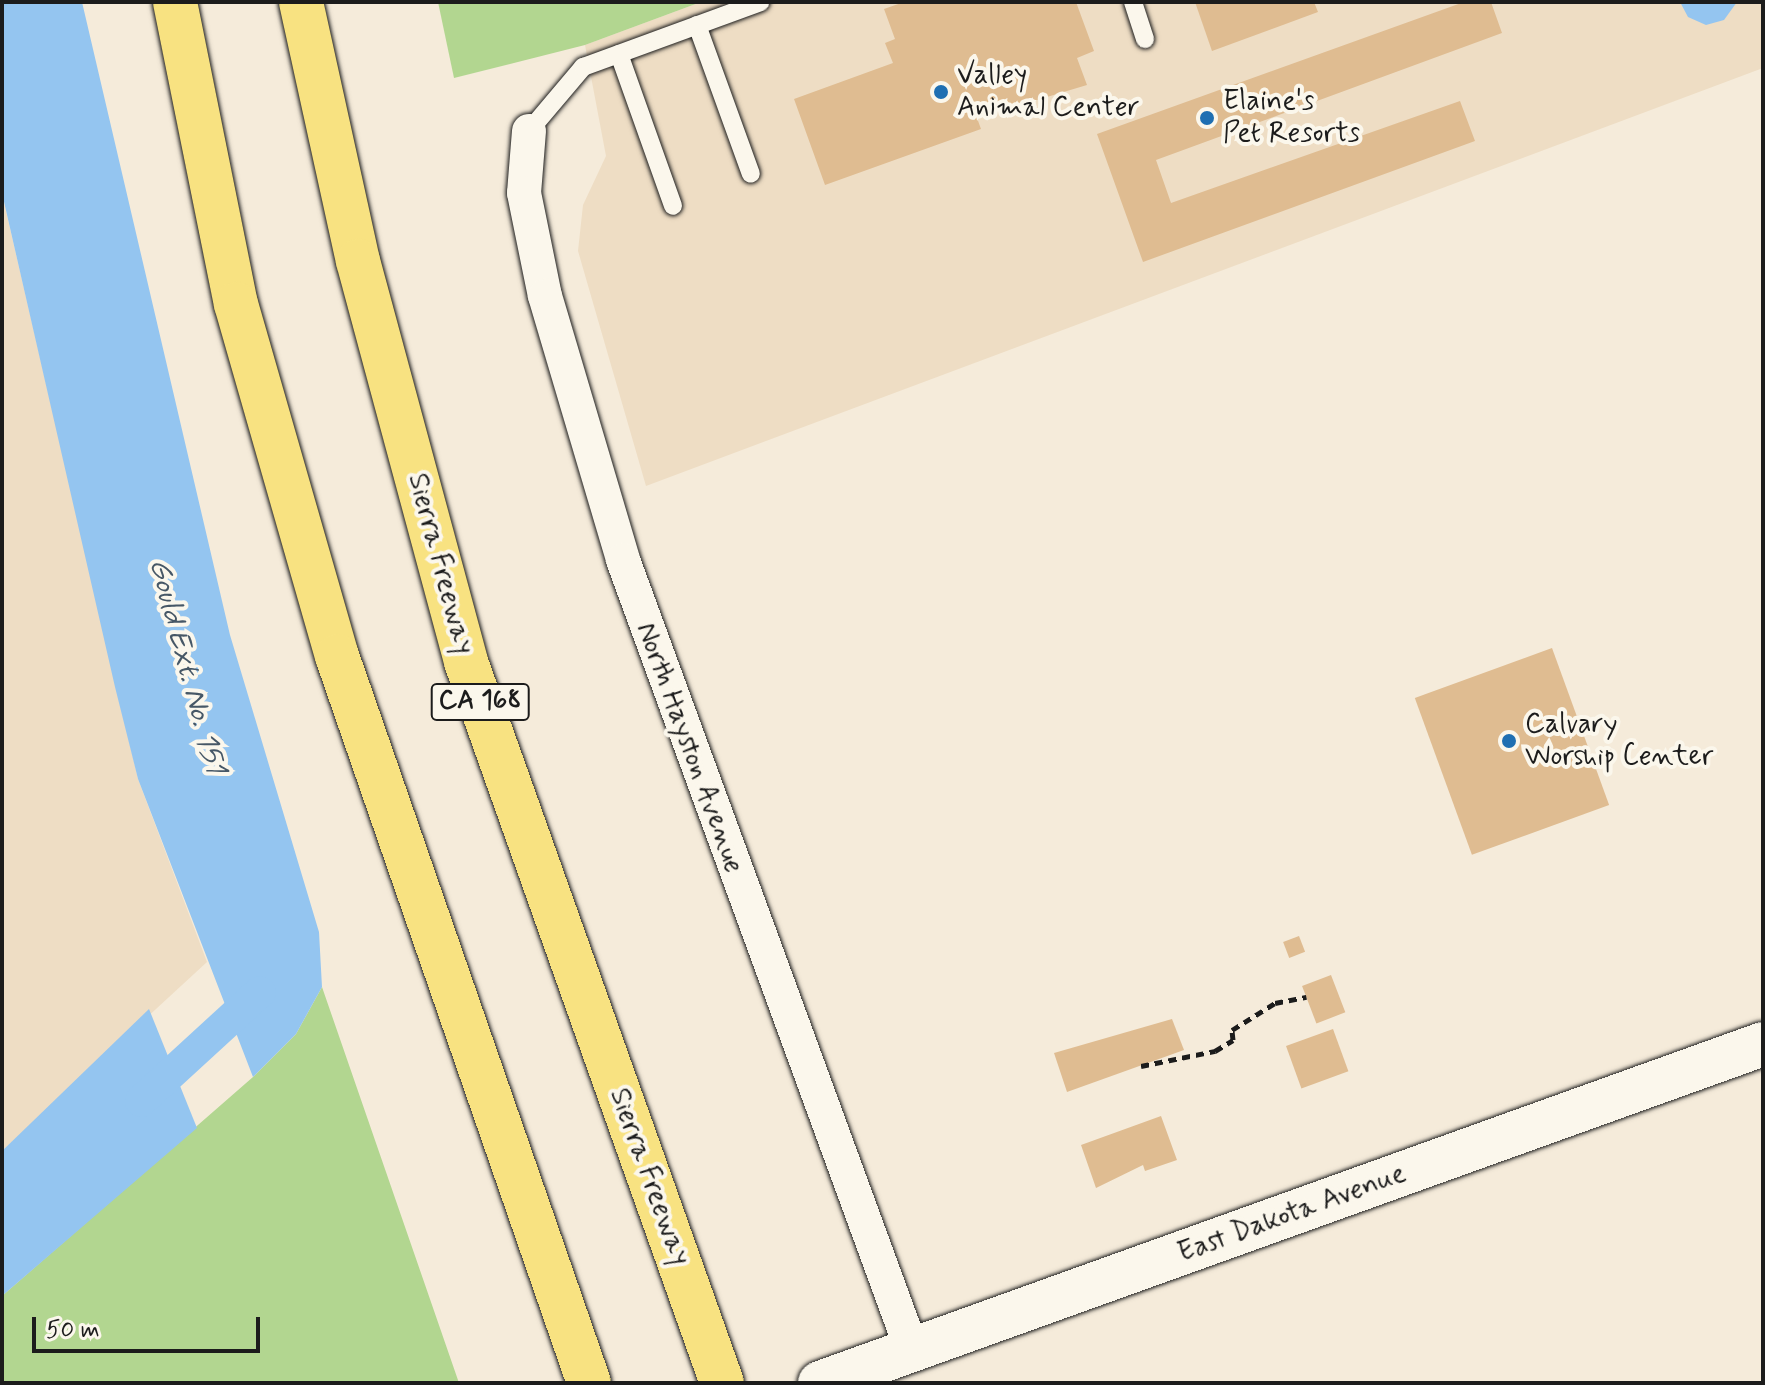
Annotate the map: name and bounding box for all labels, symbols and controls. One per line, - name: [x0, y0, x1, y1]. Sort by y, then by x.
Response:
- place label: Valley Animal Center: [957, 59, 1139, 125]
- marker: Valley Animal Center: [932, 83, 950, 101]
- place label: Elaine's Pet Resorts: [1223, 85, 1364, 151]
- marker: Elaine's Pet Resorts: [1198, 109, 1216, 127]
- street label: Sierra Freeway: [400, 470, 480, 658]
- water label: Gould Ext. No. 151: [140, 554, 232, 778]
- street label: North Hayston Avenue: [629, 620, 749, 876]
- road number: CA 168: [430, 680, 530, 724]
- place label: Calvary Worship Center: [1525, 708, 1709, 774]
- marker: Calvary Worship Center: [1500, 732, 1518, 750]
- street label: Sierra Freeway: [601, 1084, 697, 1270]
- street label: East Dakota Avenue: [1174, 1157, 1410, 1271]
- scale bar: [36, 1301, 264, 1351]
- text: 50 m: [46, 1315, 100, 1346]

